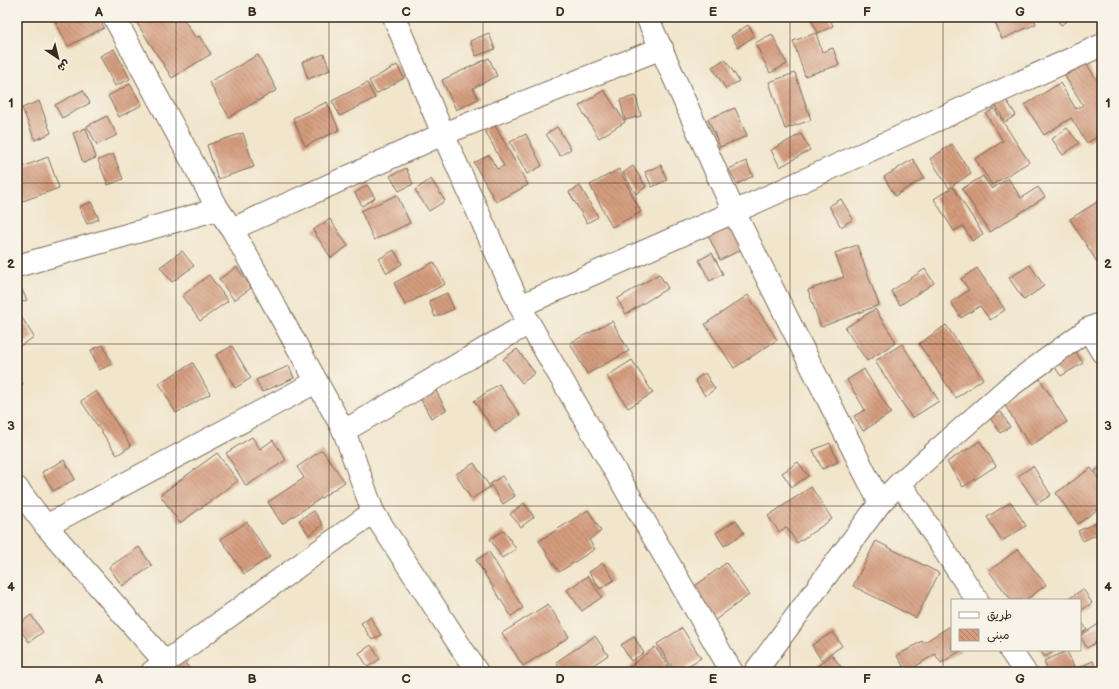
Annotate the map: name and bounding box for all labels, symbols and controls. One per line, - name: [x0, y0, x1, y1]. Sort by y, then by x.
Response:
- text: A: [94, 4, 103, 20]
- text: B: [247, 4, 257, 20]
- text: C: [401, 4, 411, 20]
- text: D: [555, 4, 565, 20]
- text: E: [709, 4, 718, 20]
- text: F: [863, 4, 871, 20]
- text: G: [1015, 4, 1025, 20]
- north arrow: [38, 38, 78, 78]
- text: ش: [55, 57, 72, 75]
- text: 1: [8, 95, 14, 111]
- text: 1: [1105, 95, 1111, 111]
- text: 2: [7, 256, 15, 272]
- text: 2: [1104, 256, 1112, 272]
- text: 3: [7, 418, 15, 434]
- text: 3: [1104, 418, 1112, 434]
- text: 4: [7, 579, 15, 595]
- text: 4: [1104, 579, 1112, 595]
- legend: [951, 599, 1081, 651]
- text: طريق: [987, 608, 1012, 623]
- text: مبنى: [987, 628, 1010, 643]
- text: A: [94, 671, 103, 687]
- text: B: [247, 671, 257, 687]
- text: C: [401, 671, 411, 687]
- text: D: [555, 671, 565, 687]
- text: E: [709, 671, 718, 687]
- text: F: [863, 671, 871, 687]
- text: G: [1015, 671, 1025, 687]

